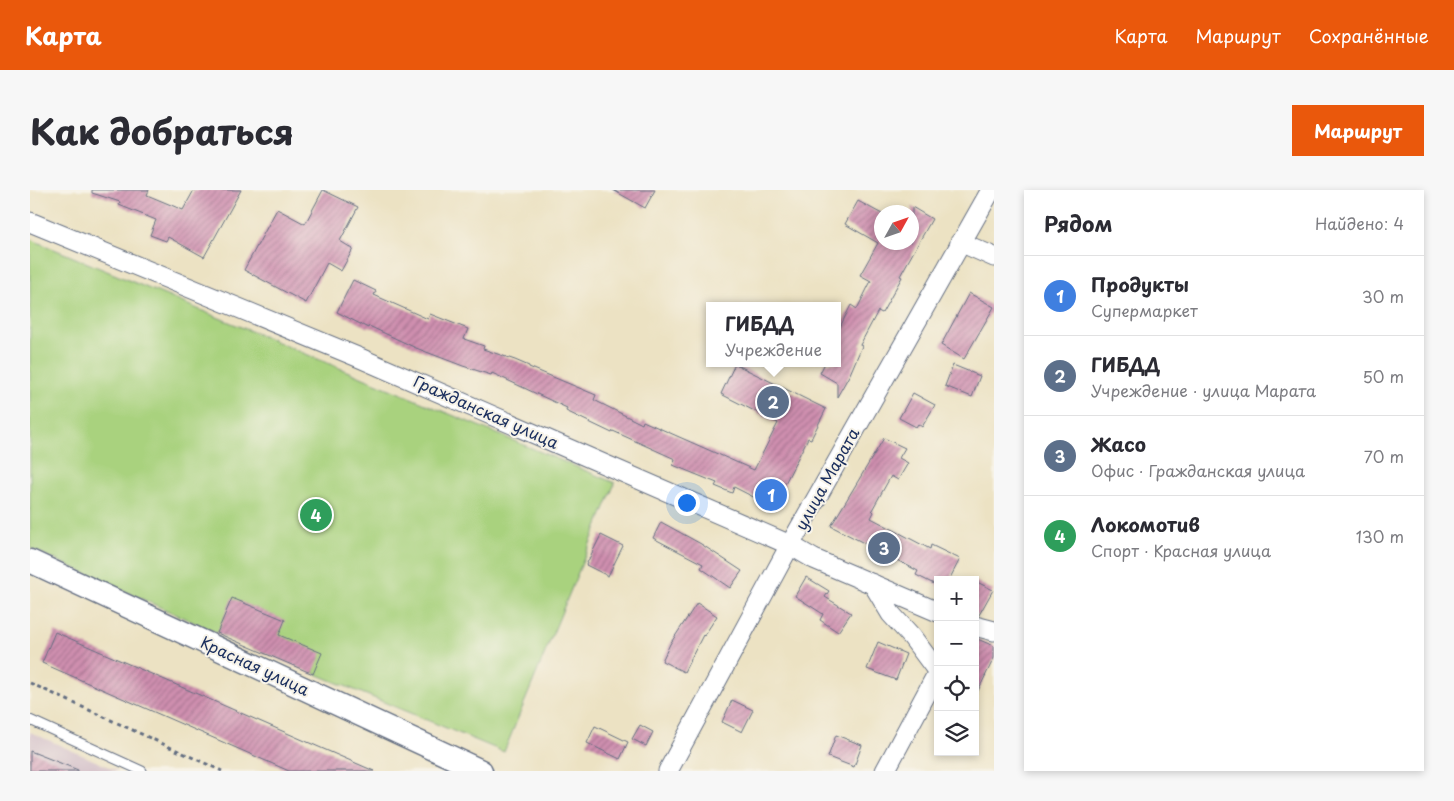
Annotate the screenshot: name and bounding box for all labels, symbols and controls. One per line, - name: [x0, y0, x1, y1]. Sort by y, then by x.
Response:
- text: Карта: [25, 17, 102, 53]
- text: Карта: [1115, 22, 1167, 49]
- text: Маршрут: [1195, 22, 1281, 49]
- text: Сохранённые: [1309, 22, 1429, 49]
- text: Как добраться: [30, 104, 294, 157]
- button: Маршрут: [1292, 105, 1424, 156]
- north arrow: [874, 205, 919, 250]
- text: Рядом: [1044, 207, 1112, 239]
- text: Найдено: 4: [1315, 211, 1404, 235]
- text: Продукты: [1091, 270, 1189, 298]
- text: 1: [1056, 284, 1064, 308]
- text: 30 m: [1362, 284, 1404, 308]
- text: Супермаркет: [1091, 298, 1198, 322]
- popup: [706, 302, 841, 367]
- text: ГИБДД: [725, 309, 794, 337]
- text: Учреждение: [725, 337, 822, 361]
- text: ГИБДД: [1091, 350, 1160, 378]
- text: 2: [1054, 364, 1066, 388]
- text: 50 m: [1363, 364, 1404, 388]
- street label: Гражданская улица: [410, 368, 563, 454]
- text: Учреждение · улица Марата: [1091, 378, 1316, 402]
- pin: 2: [757, 383, 789, 421]
- street label: улица Марата: [788, 423, 864, 534]
- text: Жасо: [1091, 430, 1146, 458]
- text: 3: [1055, 444, 1065, 468]
- text: 70 m: [1364, 444, 1404, 468]
- text: Офис · Гражданская улица: [1091, 458, 1305, 482]
- pin: 1: [755, 476, 787, 514]
- your location: [674, 490, 700, 516]
- pin: 4: [300, 496, 332, 534]
- text: Локомотив: [1091, 510, 1200, 538]
- text: 4: [1055, 524, 1065, 548]
- text: 130 m: [1356, 524, 1404, 548]
- pin: 3: [868, 529, 900, 567]
- text: Спорт · Красная улица: [1091, 538, 1271, 562]
- map controls: [934, 576, 979, 756]
- button: +: [934, 576, 979, 621]
- button: −: [934, 621, 979, 666]
- street label: Красная улица: [197, 629, 314, 701]
- button: locate: [934, 666, 979, 711]
- button: layers: [934, 711, 979, 756]

